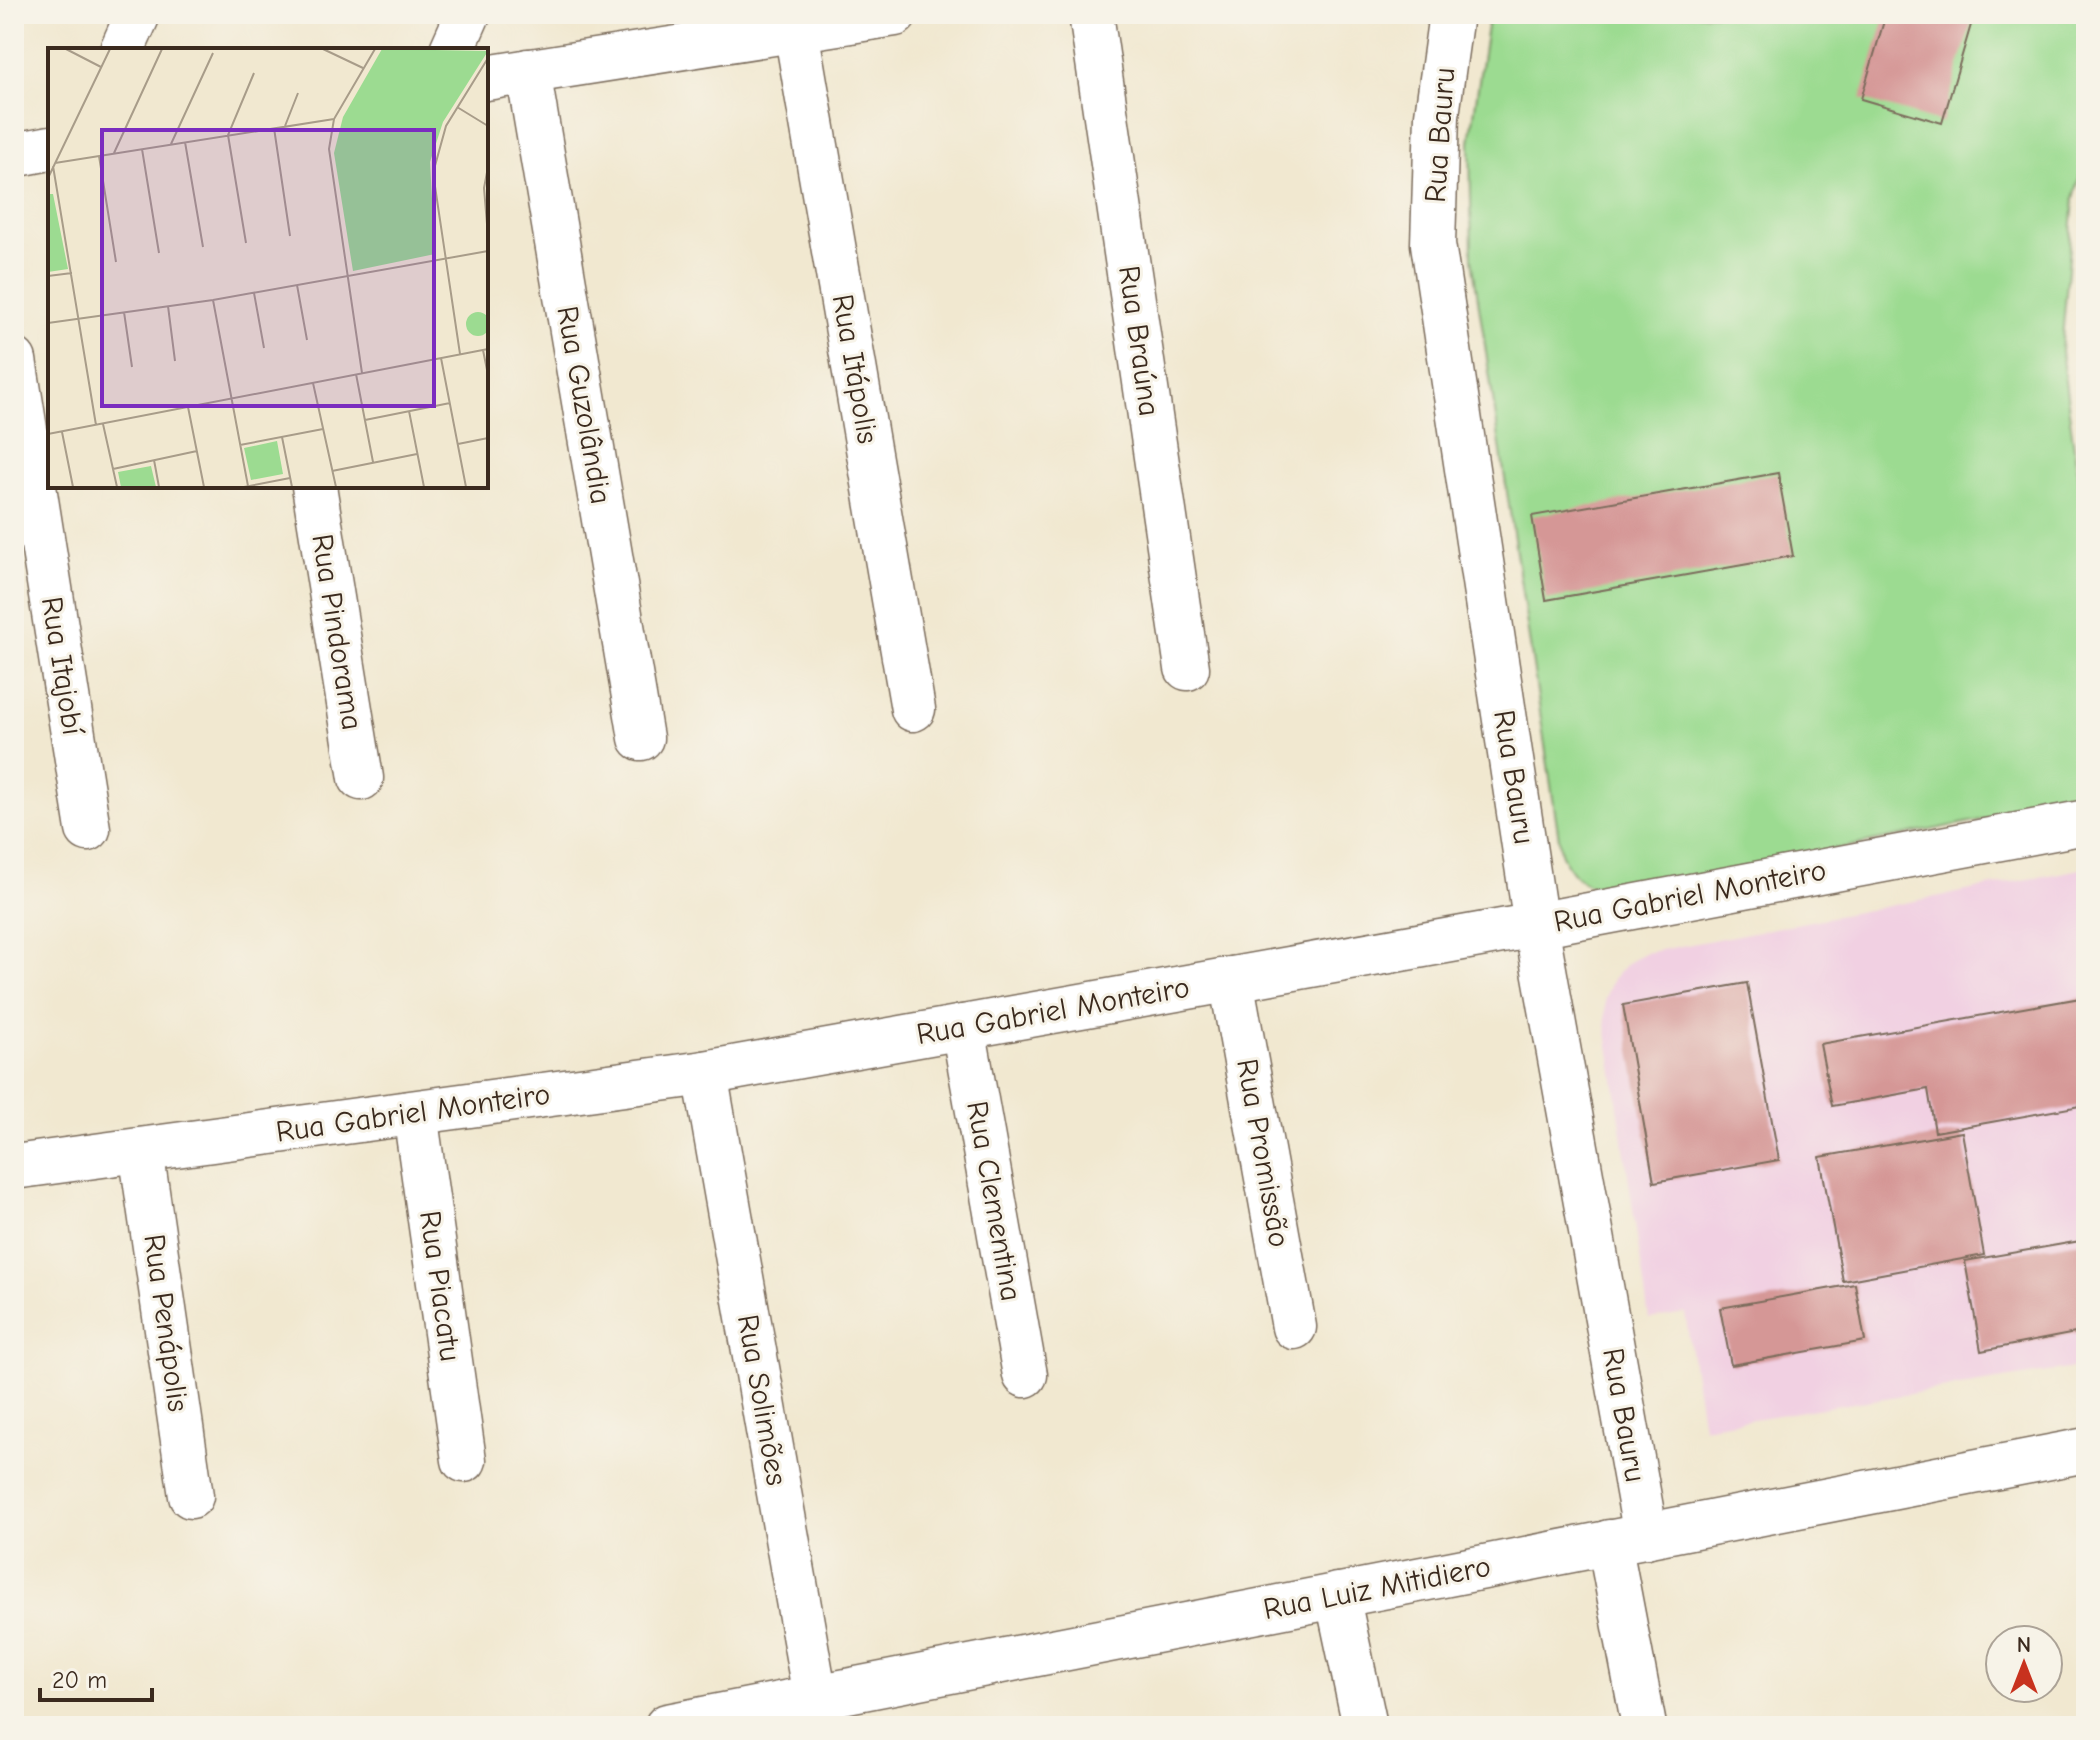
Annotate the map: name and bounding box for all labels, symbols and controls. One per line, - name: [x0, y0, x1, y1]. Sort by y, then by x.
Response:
- inset map: [48, 48, 488, 488]
- street label: Rua Bauru: [1418, 66, 1462, 204]
- street label: Rua Braúna: [1111, 264, 1167, 418]
- street label: Rua Itápolis: [825, 291, 885, 447]
- street label: Rua Guzolândia: [549, 303, 619, 507]
- street label: Rua Pindorama: [304, 532, 370, 732]
- street label: Rua Itajobí: [34, 594, 90, 739]
- street label: Rua Bauru: [1486, 707, 1542, 847]
- street label: Rua Gabriel Monteiro: [1551, 852, 1829, 940]
- street label: Rua Gabriel Monteiro: [914, 970, 1192, 1052]
- street label: Rua Promissão: [1229, 1056, 1297, 1250]
- street label: Rua Gabriel Monteiro: [274, 1076, 552, 1150]
- street label: Rua Clementina: [959, 1098, 1029, 1304]
- street label: Rua Piacatu: [412, 1208, 468, 1364]
- street label: Rua Penápolis: [136, 1232, 196, 1414]
- street label: Rua Solimões: [730, 1312, 794, 1488]
- street label: Rua Bauru: [1595, 1345, 1653, 1485]
- street label: Rua Luiz Mitidiero: [1260, 1549, 1494, 1627]
- north arrow: [1984, 1624, 2064, 1704]
- text: N: [2017, 1632, 2031, 1658]
- scale bar: [40, 1652, 152, 1702]
- text: 20 m: [52, 1666, 107, 1694]

